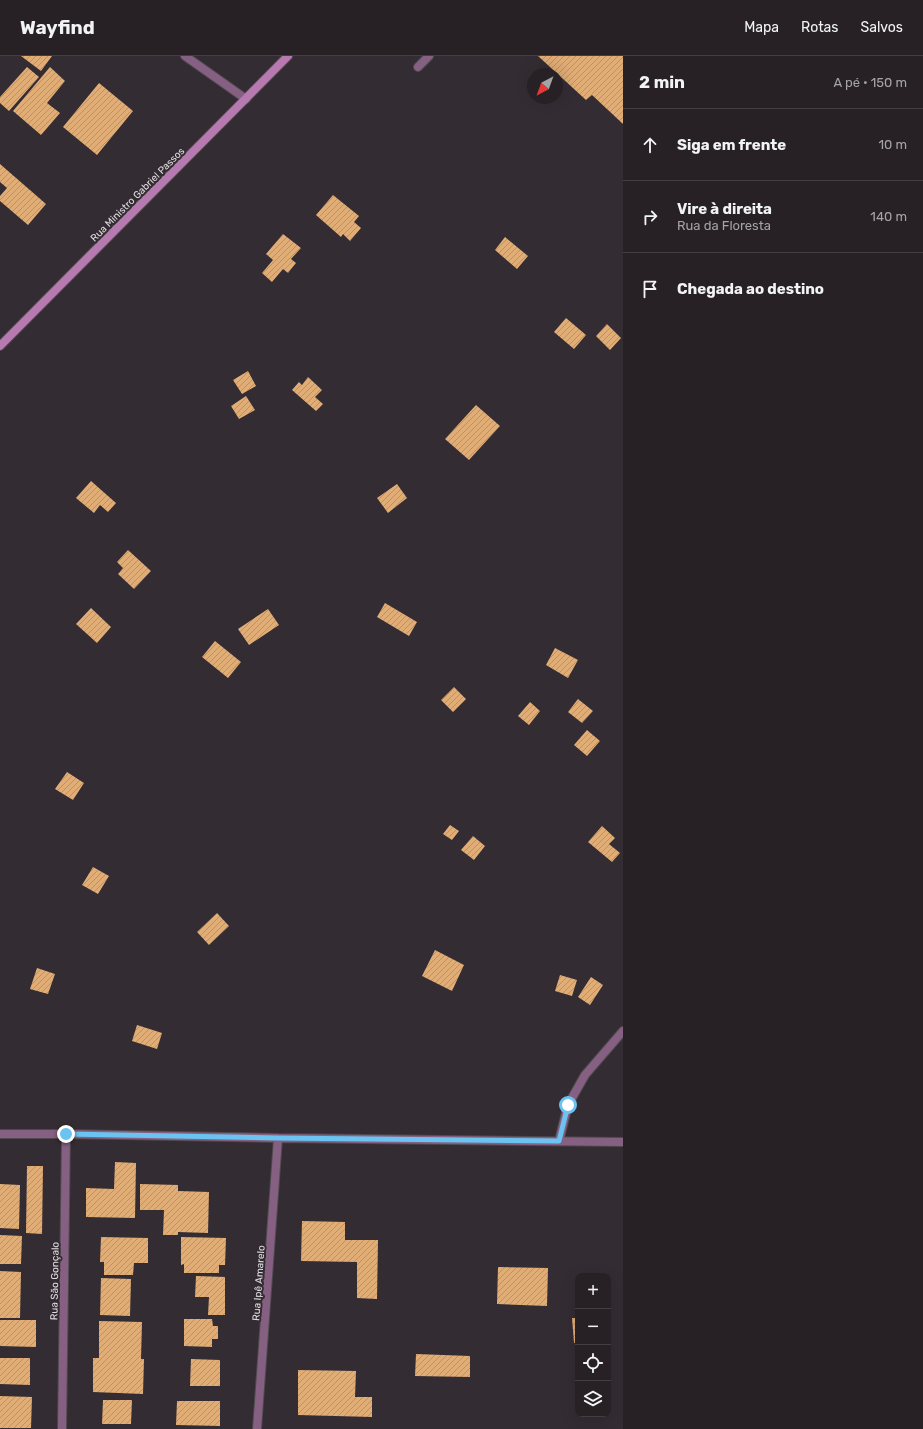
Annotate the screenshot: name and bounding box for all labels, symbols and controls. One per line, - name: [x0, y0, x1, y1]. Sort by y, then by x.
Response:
- text: Wayfind: [20, 16, 95, 39]
- text: Mapa: [744, 19, 779, 36]
- text: Rotas: [801, 19, 838, 36]
- text: Salvos: [860, 19, 903, 36]
- north arrow: [527, 68, 563, 104]
- text: 2 min: [639, 72, 685, 92]
- text: A pé · 150 m: [833, 75, 907, 90]
- icon: ahead: [639, 134, 661, 156]
- text: Siga em frente: [677, 136, 786, 154]
- text: 10 m: [878, 137, 907, 152]
- street label: Rua Ministro Gabriel Passos: [88, 145, 187, 244]
- text: Vire à direita: [677, 200, 772, 218]
- icon: right: [639, 206, 661, 228]
- text: 140 m: [870, 209, 907, 224]
- text: Rua da Floresta: [677, 218, 771, 233]
- icon: arrive: [639, 278, 661, 300]
- text: Chegada ao destino: [677, 280, 824, 298]
- route start: [559, 1096, 577, 1114]
- route end: [57, 1125, 75, 1143]
- street label: Rua São Gonçalo: [48, 1242, 62, 1320]
- street label: Rua Ipê Amarelo: [250, 1245, 268, 1321]
- map controls: [575, 1273, 611, 1417]
- button: +: [575, 1273, 611, 1309]
- button: −: [575, 1309, 611, 1345]
- button: locate: [575, 1345, 611, 1381]
- button: layers: [575, 1381, 611, 1417]

